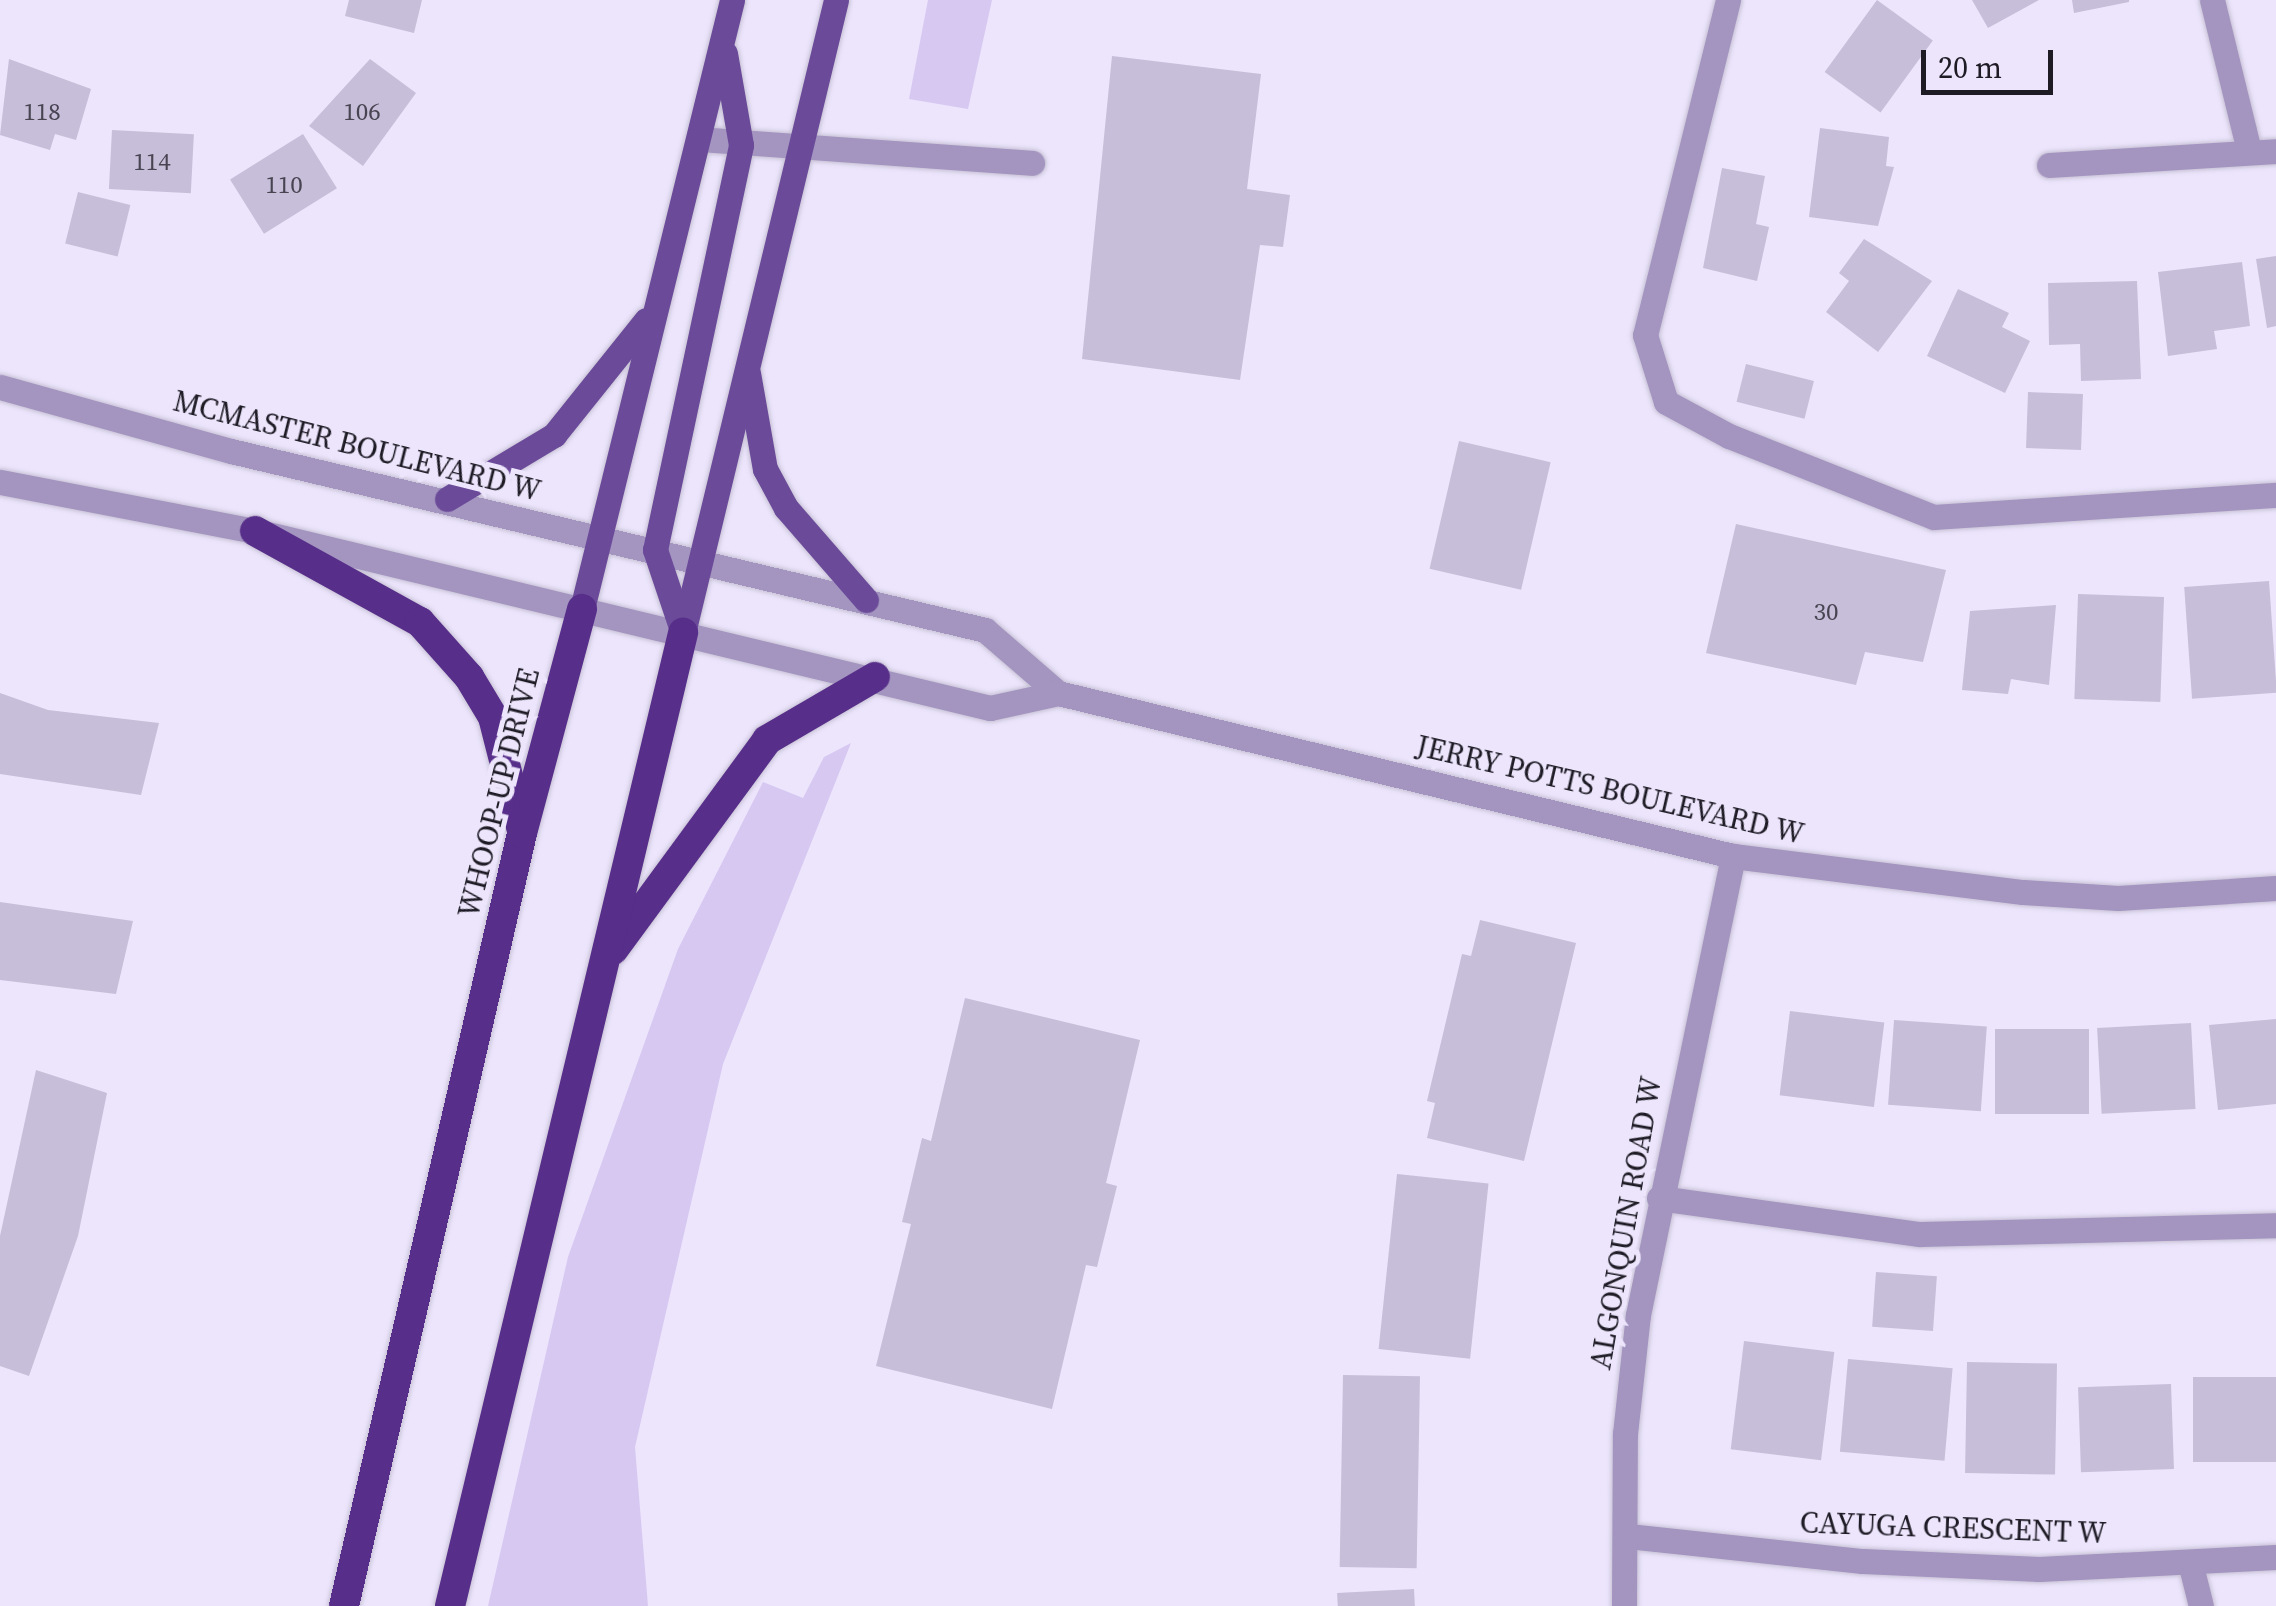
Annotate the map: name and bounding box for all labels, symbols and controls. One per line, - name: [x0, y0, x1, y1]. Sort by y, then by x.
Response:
- scale bar: [1926, 30, 2058, 92]
- text: 20 m: [1938, 47, 2002, 88]
- house number: 118: [23, 96, 61, 126]
- house number: 106: [343, 96, 381, 126]
- house number: 114: [133, 146, 171, 176]
- house number: 110: [265, 169, 303, 199]
- street label: MCMASTER BOULEVARD W: [169, 383, 545, 509]
- house number: 30: [1814, 596, 1838, 626]
- street label: WHOOP-UP DRIVE: [451, 665, 547, 921]
- street label: JERRY POTTS BOULEVARD W: [1412, 728, 1808, 852]
- street label: ALGONQUIN ROAD W: [1582, 1073, 1670, 1373]
- street label: CAYUGA CRESCENT W: [1798, 1505, 2108, 1551]

